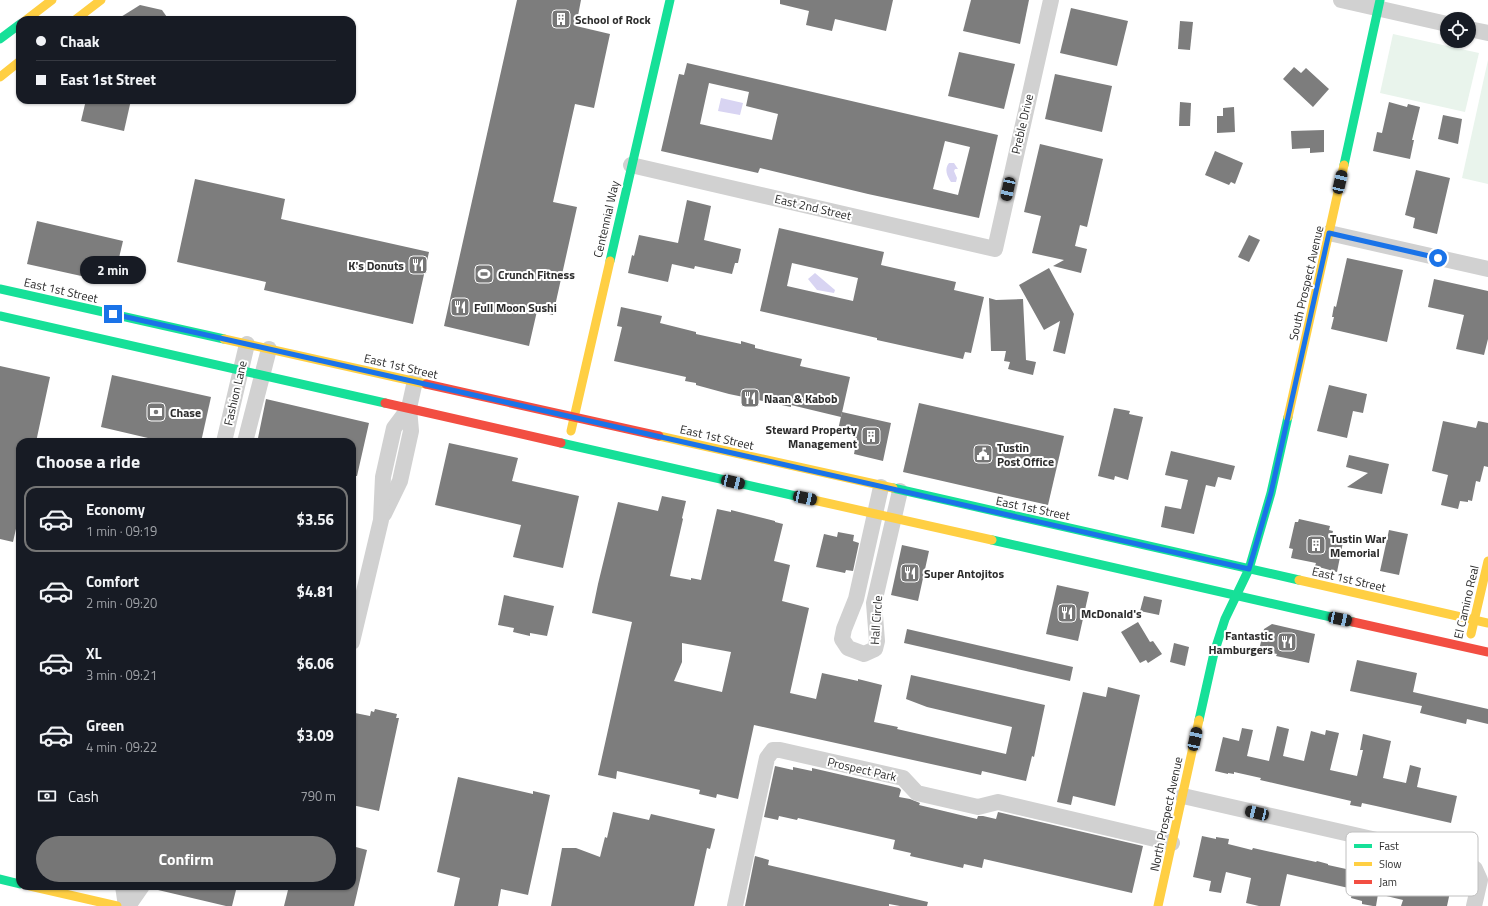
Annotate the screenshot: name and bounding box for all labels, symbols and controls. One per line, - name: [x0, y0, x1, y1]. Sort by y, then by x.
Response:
- building icon: School of Rock: [550, 8, 572, 30]
- place label: School of Rock: [575, 10, 652, 29]
- map controls: [1440, 12, 1476, 48]
- button: locate: [1440, 12, 1476, 48]
- text: Chaak: [60, 30, 100, 53]
- text: East 1st Street: [60, 68, 156, 91]
- street label: Preble Drive: [1006, 92, 1038, 156]
- car: [1331, 169, 1349, 195]
- car: [1000, 176, 1016, 202]
- street label: Centennial Way: [588, 179, 624, 259]
- street label: East 2nd Street: [773, 189, 854, 225]
- street label: South Prospect Avenue: [1284, 224, 1328, 342]
- route start: [1429, 249, 1447, 267]
- restaurant icon: K's Donuts: [407, 254, 429, 276]
- callout: 2 min: [80, 256, 146, 284]
- place label: K's Donuts: [348, 256, 404, 275]
- text: 2 min: [97, 260, 129, 280]
- sports icon: Crunch Fitness: [473, 263, 495, 285]
- place label: Crunch Fitness: [498, 265, 575, 284]
- street label: East 1st Street: [22, 272, 101, 308]
- restaurant icon: Full Moon Sushi: [449, 296, 471, 318]
- place label: Full Moon Sushi: [474, 298, 557, 317]
- route end: [104, 305, 122, 323]
- street label: East 1st Street: [362, 348, 441, 384]
- street label: Fashion Lane: [218, 359, 252, 427]
- restaurant icon: Naan & Kabob: [739, 387, 761, 409]
- place label: Naan & Kabob: [764, 389, 838, 408]
- bank icon: Chase: [145, 401, 167, 423]
- place label: Chase: [170, 403, 201, 422]
- street label: East 1st Street: [678, 419, 757, 455]
- place label: Steward Property Management: [766, 420, 858, 453]
- building icon: Steward Property Management: [860, 425, 882, 447]
- place label: Tustin Post Office: [997, 438, 1054, 471]
- public building icon: Tustin Post Office: [972, 443, 994, 465]
- text: Choose a ride: [36, 448, 140, 475]
- car: [720, 473, 746, 491]
- car: [792, 490, 818, 506]
- street label: East 1st Street: [994, 491, 1073, 525]
- text: Economy: [86, 498, 145, 521]
- icon: car: [38, 501, 74, 537]
- text: $3.56: [297, 508, 334, 531]
- text: 1 min · 09:19: [86, 521, 157, 541]
- place label: Tustin War Memorial: [1330, 529, 1387, 562]
- building icon: Tustin War Memorial: [1305, 534, 1327, 556]
- street label: East 1st Street: [1310, 561, 1389, 597]
- restaurant icon: Super Antojitos: [899, 562, 921, 584]
- street label: El Camino Real: [1448, 563, 1484, 641]
- place label: Super Antojitos: [924, 564, 1004, 583]
- text: Comfort: [86, 570, 139, 593]
- icon: car: [38, 573, 74, 609]
- text: $4.81: [297, 580, 334, 603]
- text: 2 min · 09:20: [86, 593, 157, 613]
- street label: Hall Circle: [865, 595, 887, 645]
- restaurant icon: McDonald's: [1056, 602, 1078, 624]
- place label: McDonald's: [1081, 604, 1142, 623]
- car: [1327, 611, 1353, 627]
- place label: Fantastic Hamburgers: [1208, 626, 1273, 659]
- restaurant icon: Fantastic Hamburgers: [1276, 631, 1298, 653]
- text: XL: [86, 642, 102, 665]
- icon: car: [38, 645, 74, 681]
- text: $6.06: [297, 652, 334, 675]
- text: 3 min · 09:21: [86, 665, 157, 685]
- text: Green: [86, 714, 124, 737]
- icon: car: [38, 717, 74, 753]
- text: $3.09: [297, 724, 334, 747]
- car: [1187, 726, 1203, 752]
- text: 4 min · 09:22: [86, 737, 157, 757]
- street label: Prospect Park: [826, 752, 899, 786]
- street label: North Prospect Avenue: [1145, 755, 1187, 873]
- icon: cash: [36, 785, 58, 807]
- text: Cash: [68, 785, 99, 808]
- text: 790 m: [300, 786, 336, 806]
- car: [1244, 804, 1270, 822]
- legend: [1346, 832, 1478, 896]
- button: Confirm: [36, 836, 336, 882]
- text: Fast: [1379, 838, 1399, 854]
- text: Slow: [1379, 856, 1402, 872]
- text: Jam: [1379, 874, 1397, 890]

